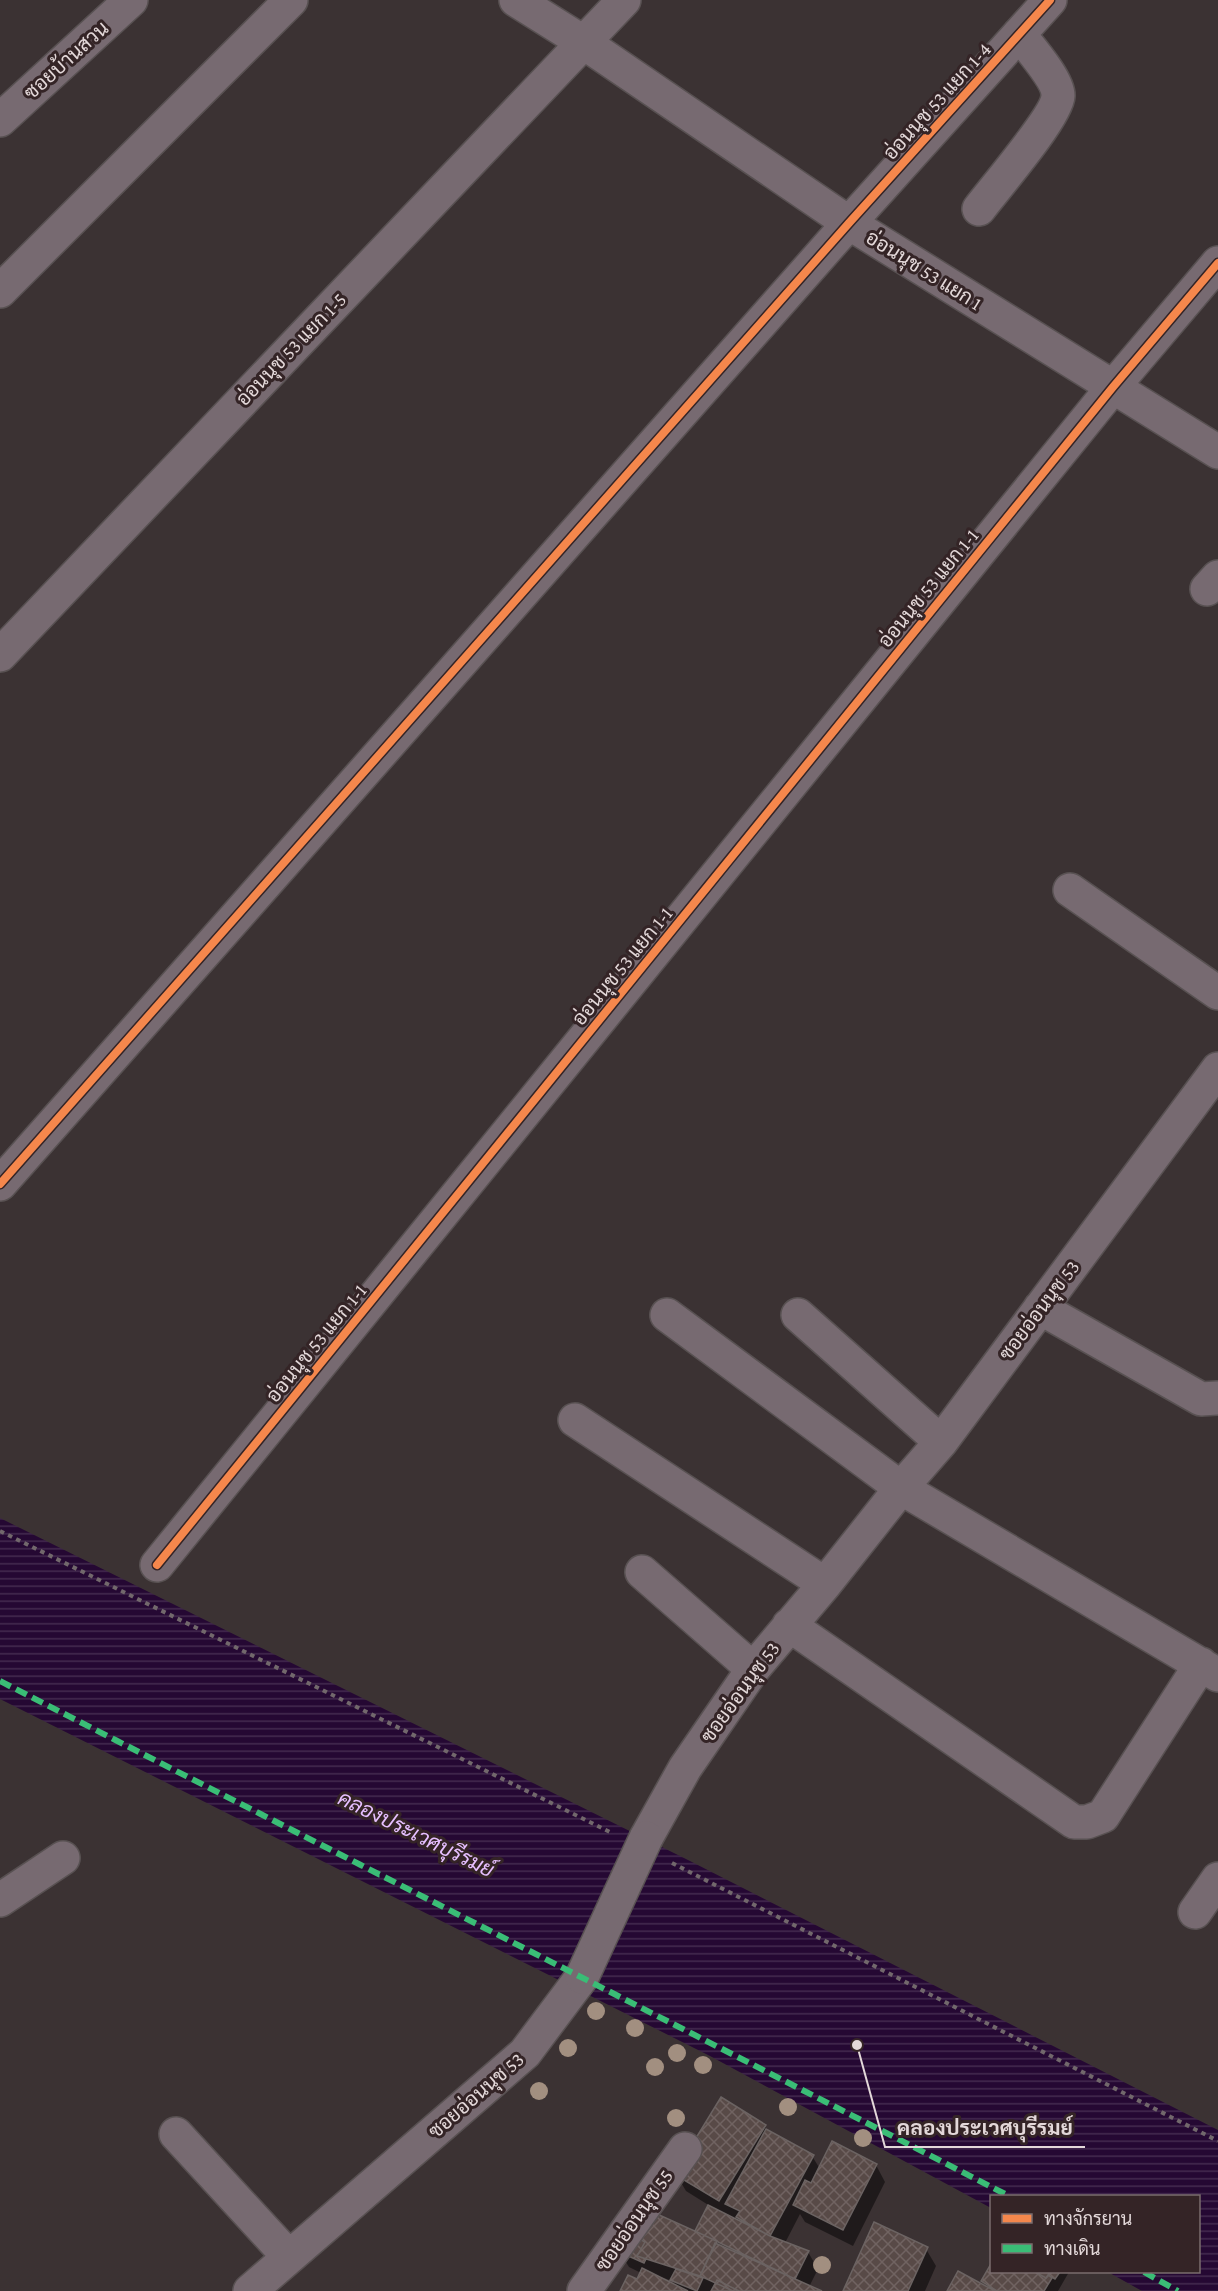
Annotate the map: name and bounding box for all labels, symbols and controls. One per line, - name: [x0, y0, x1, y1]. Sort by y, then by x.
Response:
- street label: ซอยบ้านสวน: [19, 16, 113, 103]
- street label: อ่อนนุช 53 แยก 1-4: [878, 37, 998, 166]
- street label: อ่อนนุช 53 แยก 1: [861, 225, 986, 317]
- street label: อ่อนนุช 53 แยก 1-5: [231, 287, 353, 412]
- street label: อ่อนนุช 53 แยก 1-1: [873, 524, 985, 653]
- street label: อ่อนนุช 53 แยก 1-1: [567, 902, 679, 1031]
- street label: ซอยอ่อนนุช 53: [994, 1255, 1086, 1366]
- street label: อ่อนนุช 53 แยก 1-1: [261, 1279, 373, 1408]
- street label: ซอยอ่อนนุช 53: [695, 1637, 786, 1748]
- water label: คลองประเวศบุรีรมย์: [333, 1784, 501, 1885]
- street label: ซอยอ่อนนุช 53: [423, 2047, 530, 2145]
- callout: คลองประเวศบุรีรมย์: [885, 2108, 1085, 2147]
- text: คลองประเวศบุรีรมย์: [897, 2115, 1074, 2143]
- street label: ซอยอ่อนนุช 55: [590, 2164, 680, 2277]
- legend: [990, 2195, 1200, 2273]
- text: ทางจักรยาน: [1044, 2208, 1132, 2229]
- text: ทางเดิน: [1044, 2238, 1100, 2259]

